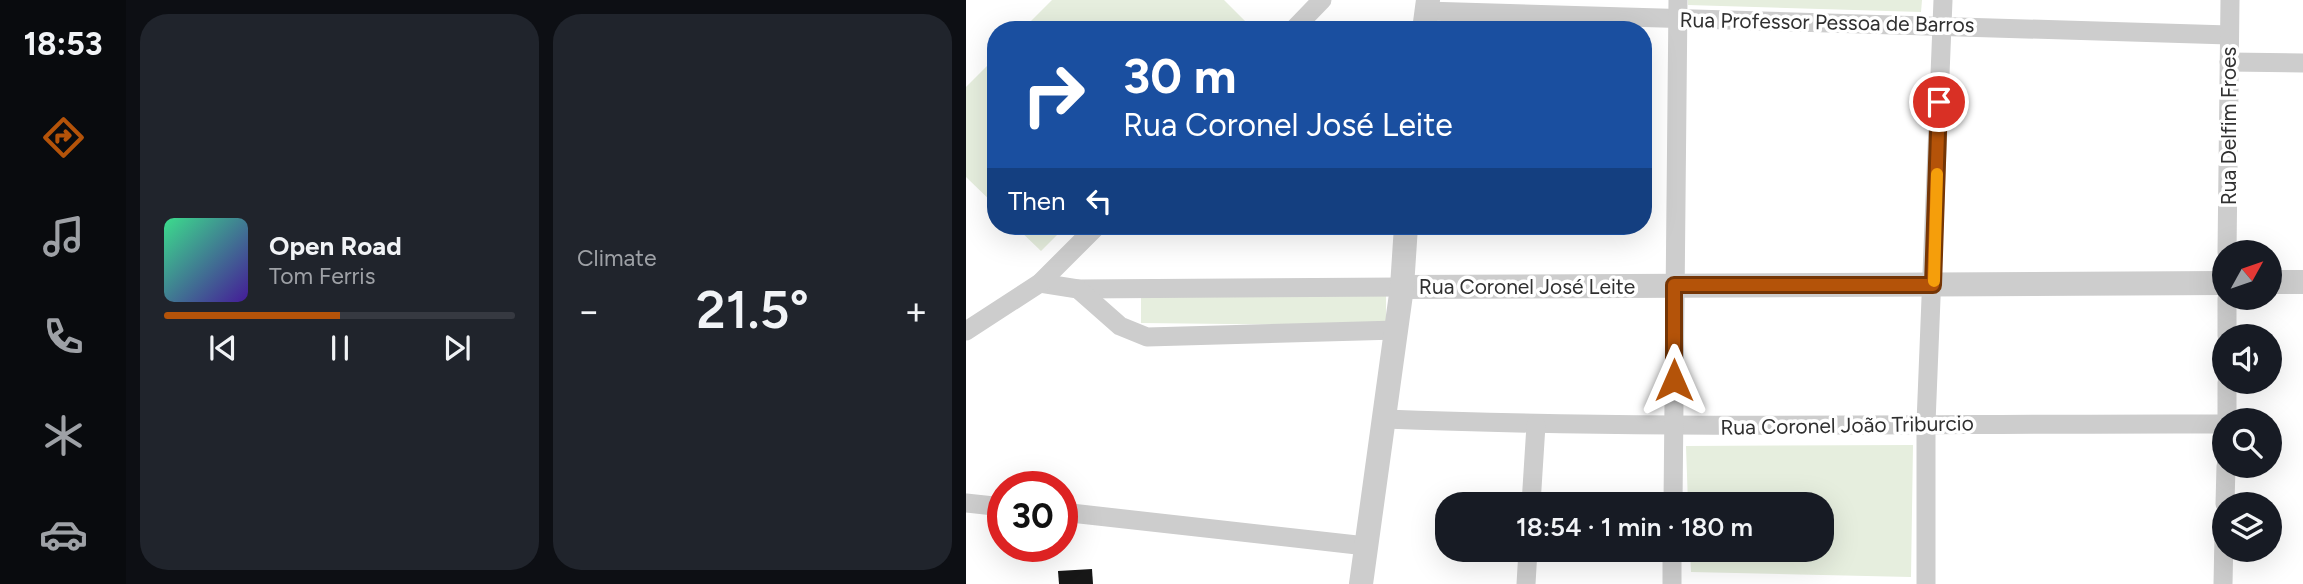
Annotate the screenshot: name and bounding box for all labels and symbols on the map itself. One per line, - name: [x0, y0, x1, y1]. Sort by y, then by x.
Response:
- street label: Rua Professor Pessoa de Barros: [1679, 7, 1975, 37]
- street label: Rua Delfim Froes: [2216, 47, 2241, 205]
- pin: [1909, 72, 1969, 132]
- north arrow: [2212, 240, 2282, 310]
- street label: Rua Coronel José Leite: [1419, 274, 1635, 299]
- position arrow: [1637, 343, 1711, 417]
- street label: Rua Coronel João Triburcio: [1720, 410, 1974, 440]
- speed limit sign: 30: [987, 471, 1078, 562]

